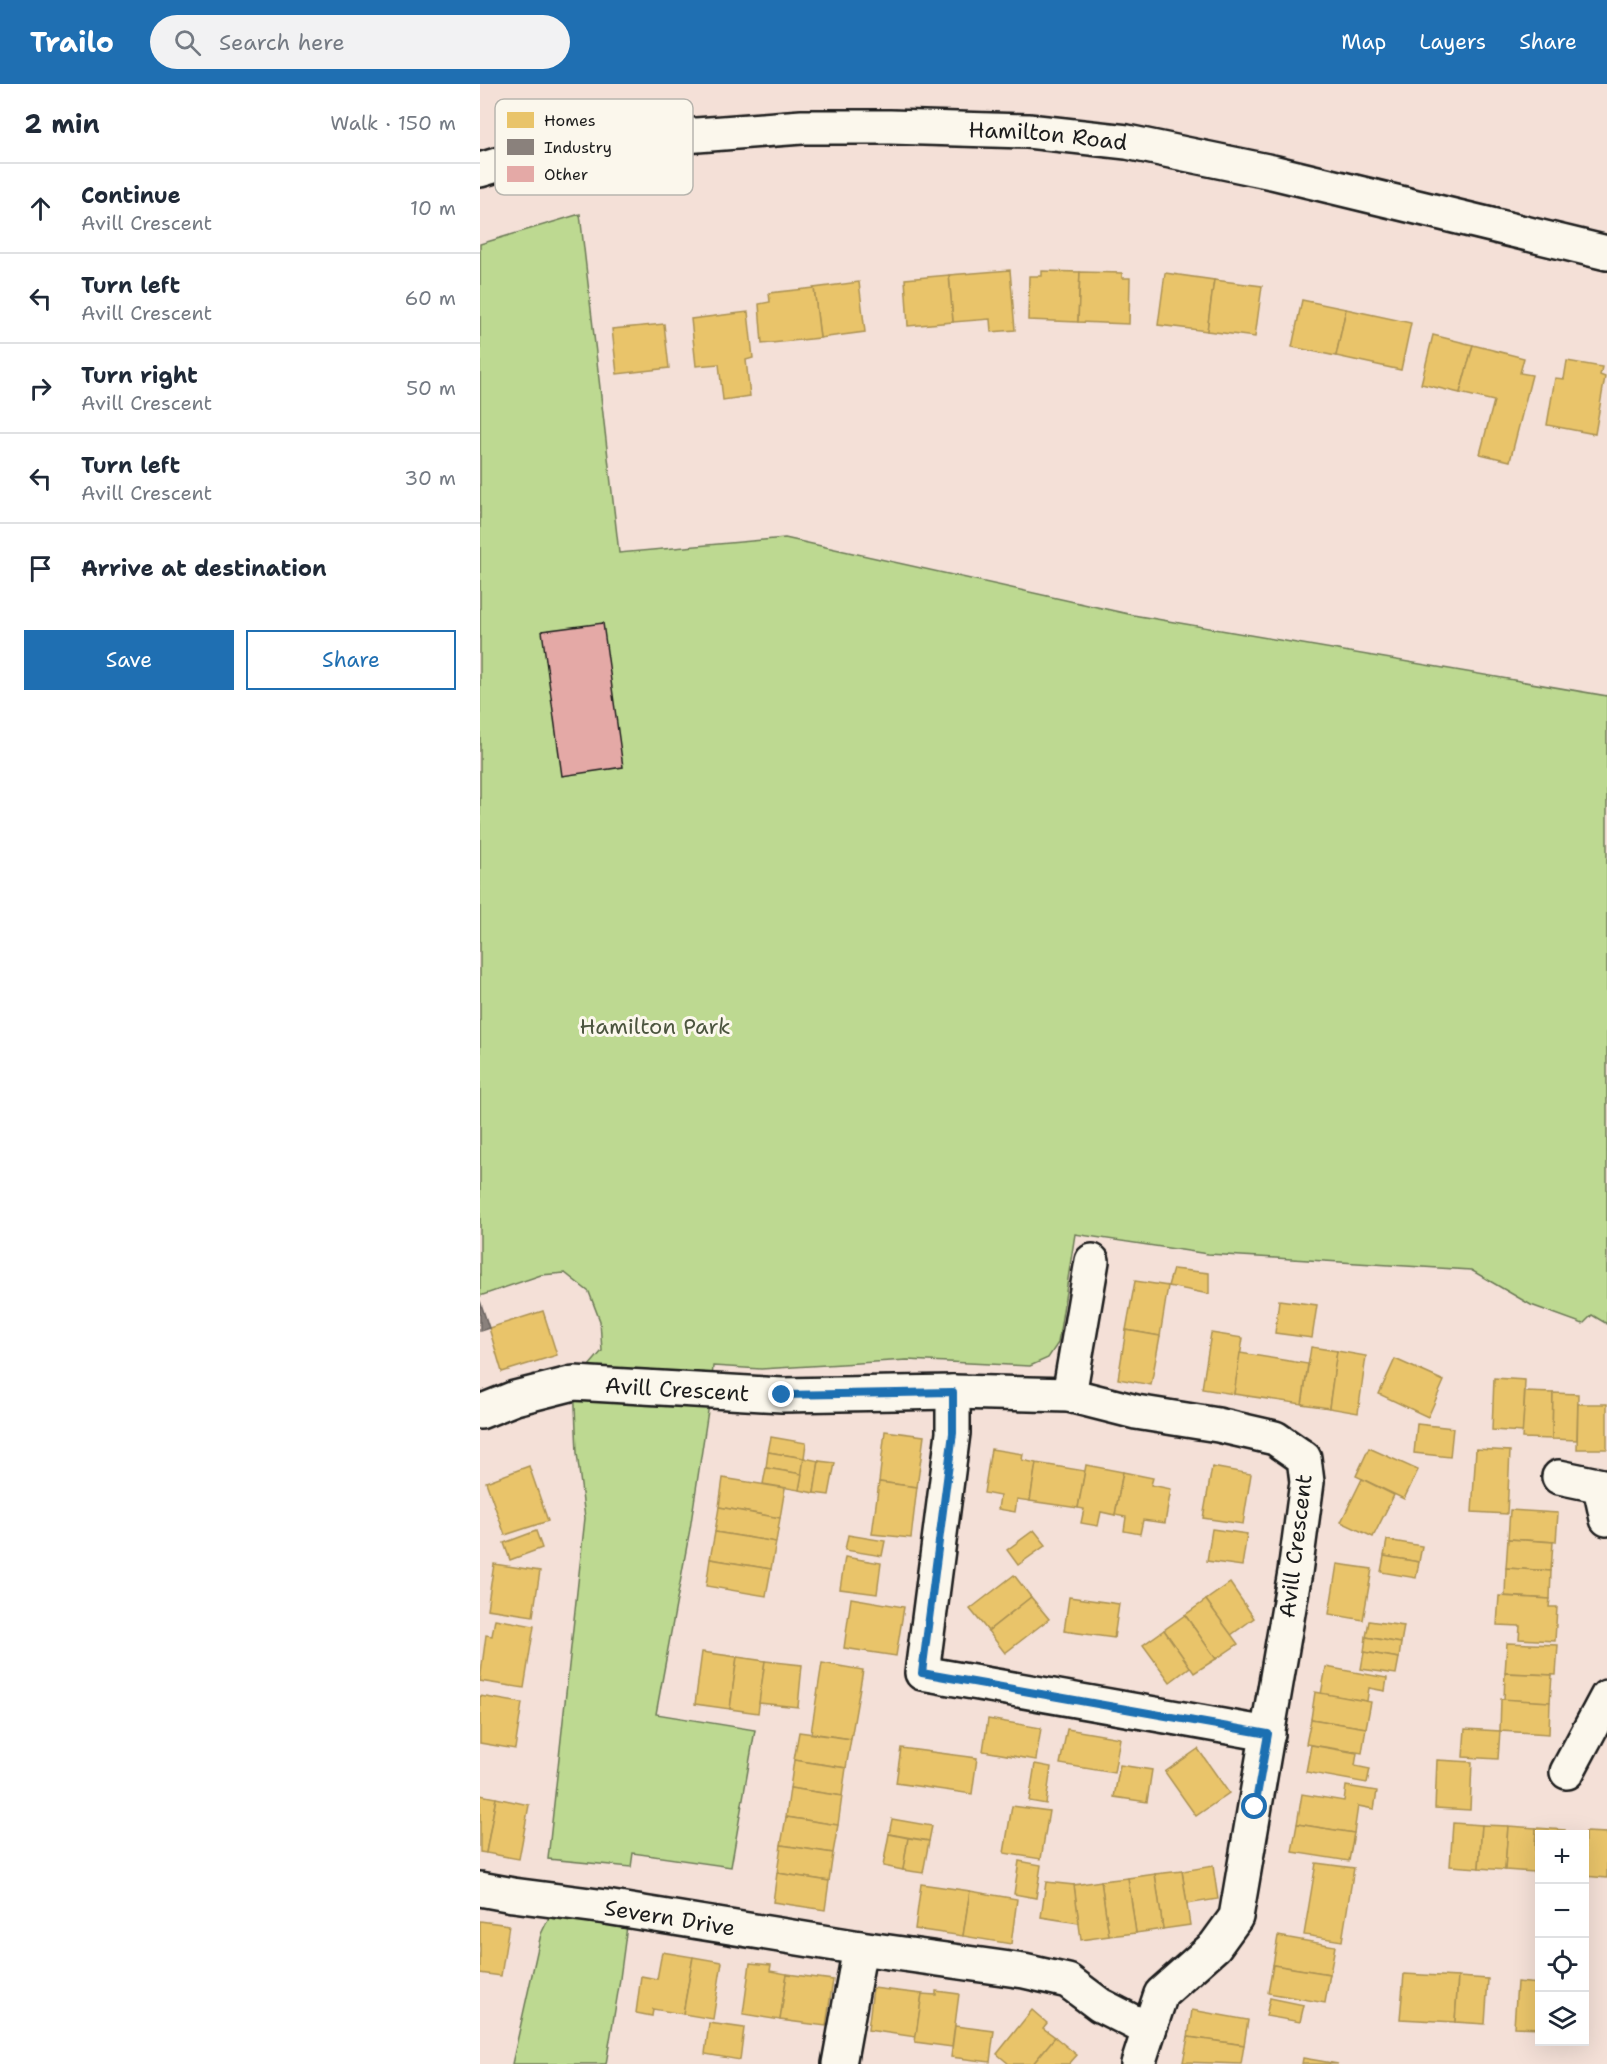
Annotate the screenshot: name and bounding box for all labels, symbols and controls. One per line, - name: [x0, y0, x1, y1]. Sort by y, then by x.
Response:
- search box: [150, 15, 570, 69]
- text: Trailo: [30, 23, 114, 61]
- icon: search: [171, 26, 204, 59]
- text: Search here: [219, 28, 345, 57]
- text: Map: [1341, 28, 1386, 56]
- text: Layers: [1419, 28, 1486, 56]
- text: Share: [1519, 28, 1577, 56]
- legend: [495, 99, 693, 195]
- text: 2 min: [24, 106, 100, 141]
- text: Walk · 150 m: [330, 110, 456, 136]
- text: Homes: [544, 110, 596, 131]
- street label: Hamilton Road: [968, 115, 1129, 157]
- text: Industry: [544, 137, 612, 158]
- text: Other: [544, 164, 588, 185]
- text: Continue: [81, 181, 181, 210]
- icon: ahead: [24, 192, 57, 225]
- text: 10 m: [410, 195, 456, 221]
- text: Avill Crescent: [81, 210, 212, 236]
- text: Turn left: [81, 271, 180, 300]
- icon: left: [24, 282, 57, 315]
- text: 60 m: [404, 285, 456, 311]
- text: Avill Crescent: [81, 300, 212, 326]
- text: Turn right: [81, 361, 198, 390]
- icon: right: [24, 372, 57, 405]
- text: 50 m: [406, 375, 456, 401]
- text: Avill Crescent: [81, 390, 212, 416]
- text: Turn left: [81, 451, 180, 480]
- icon: left: [24, 462, 57, 495]
- text: 30 m: [404, 465, 456, 491]
- text: Avill Crescent: [81, 480, 212, 506]
- icon: arrive: [24, 552, 57, 585]
- text: Arrive at destination: [81, 554, 327, 583]
- button: Save: [24, 630, 234, 690]
- button: Share: [246, 630, 456, 690]
- park label: Hamilton Park: [579, 1012, 731, 1041]
- street label: Avill Crescent: [604, 1371, 750, 1408]
- route end: [768, 1381, 794, 1407]
- street label: Avill Crescent: [1272, 1473, 1319, 1620]
- route start: [1241, 1793, 1267, 1819]
- map controls: [1535, 1830, 1589, 2046]
- button: +: [1535, 1830, 1589, 1884]
- button: −: [1535, 1884, 1589, 1938]
- street label: Severn Drive: [602, 1893, 737, 1943]
- button: locate: [1535, 1938, 1589, 1992]
- button: layers: [1535, 1992, 1589, 2046]

